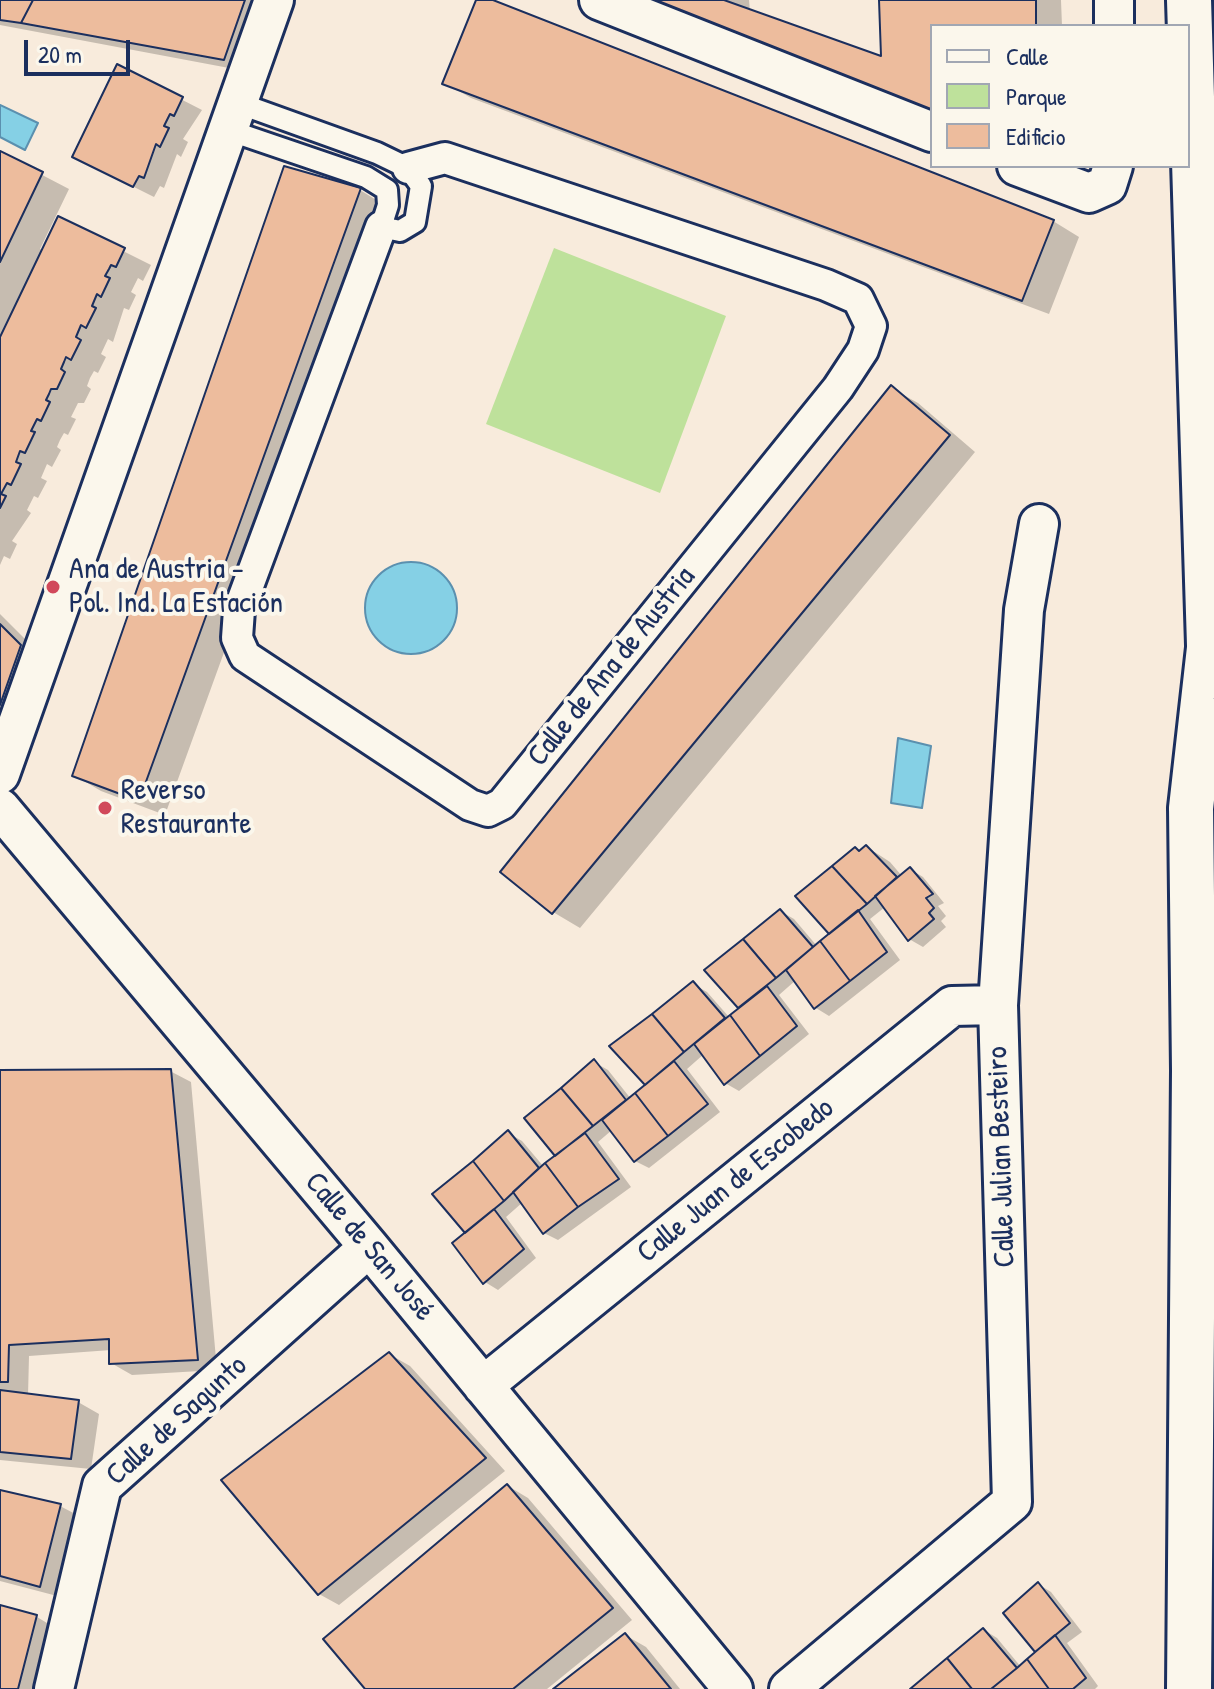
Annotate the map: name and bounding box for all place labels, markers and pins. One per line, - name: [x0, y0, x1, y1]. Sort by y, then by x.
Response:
- place label: Ana de Austria - Pol. Ind. La Estación: [69, 552, 283, 622]
- marker: Ana de Austria - Pol. Ind. La Estación: [44, 578, 62, 596]
- place label: Reverso Restaurante: [121, 773, 251, 844]
- marker: Reverso Restaurante: [96, 799, 114, 817]

